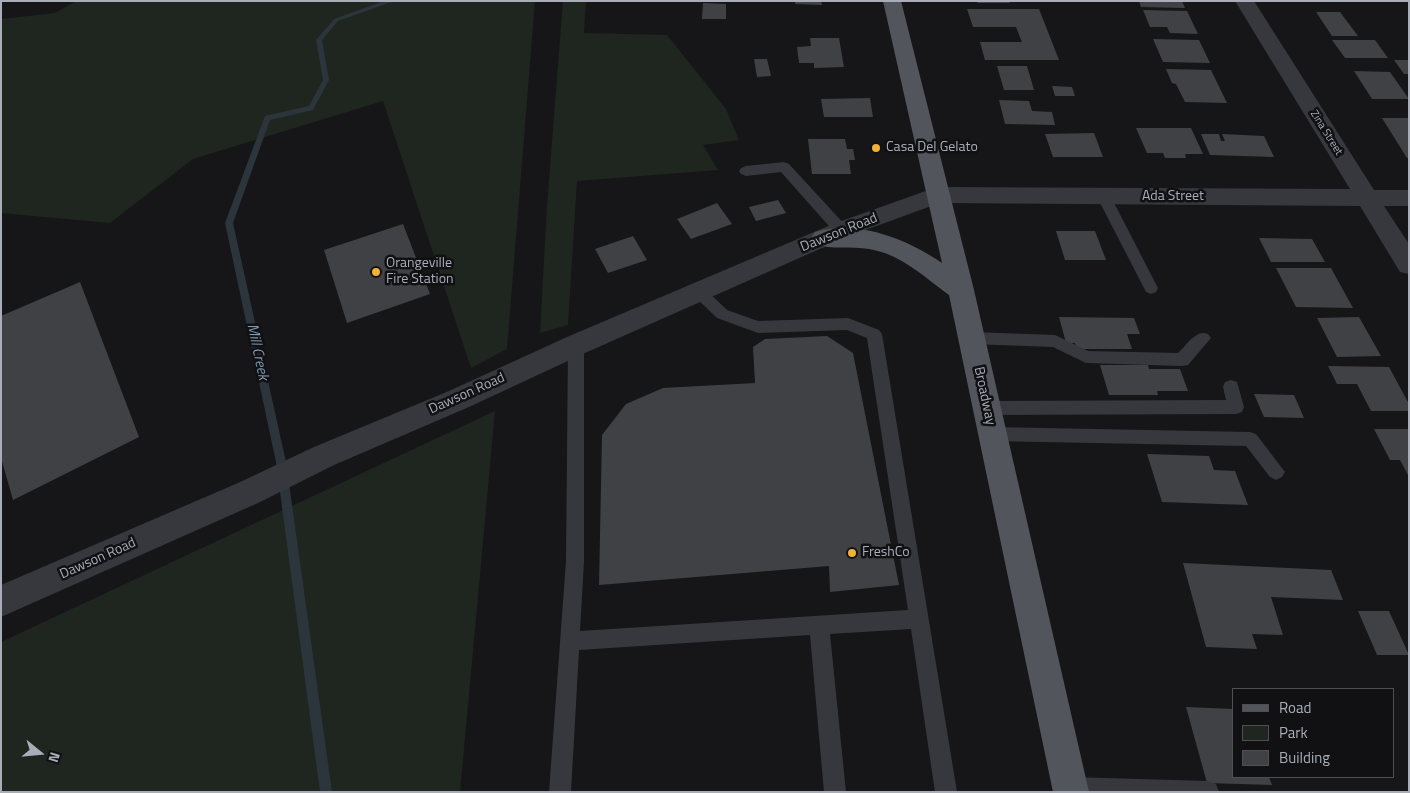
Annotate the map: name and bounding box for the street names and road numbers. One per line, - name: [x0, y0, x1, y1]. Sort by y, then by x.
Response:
- street label: Zina Street: [1307, 108, 1345, 158]
- street label: Ada Street: [1142, 189, 1204, 205]
- street label: Dawson Road: [798, 210, 880, 256]
- street label: Broadway: [970, 365, 998, 427]
- street label: Dawson Road: [426, 370, 508, 418]
- street label: Dawson Road: [57, 535, 139, 583]

